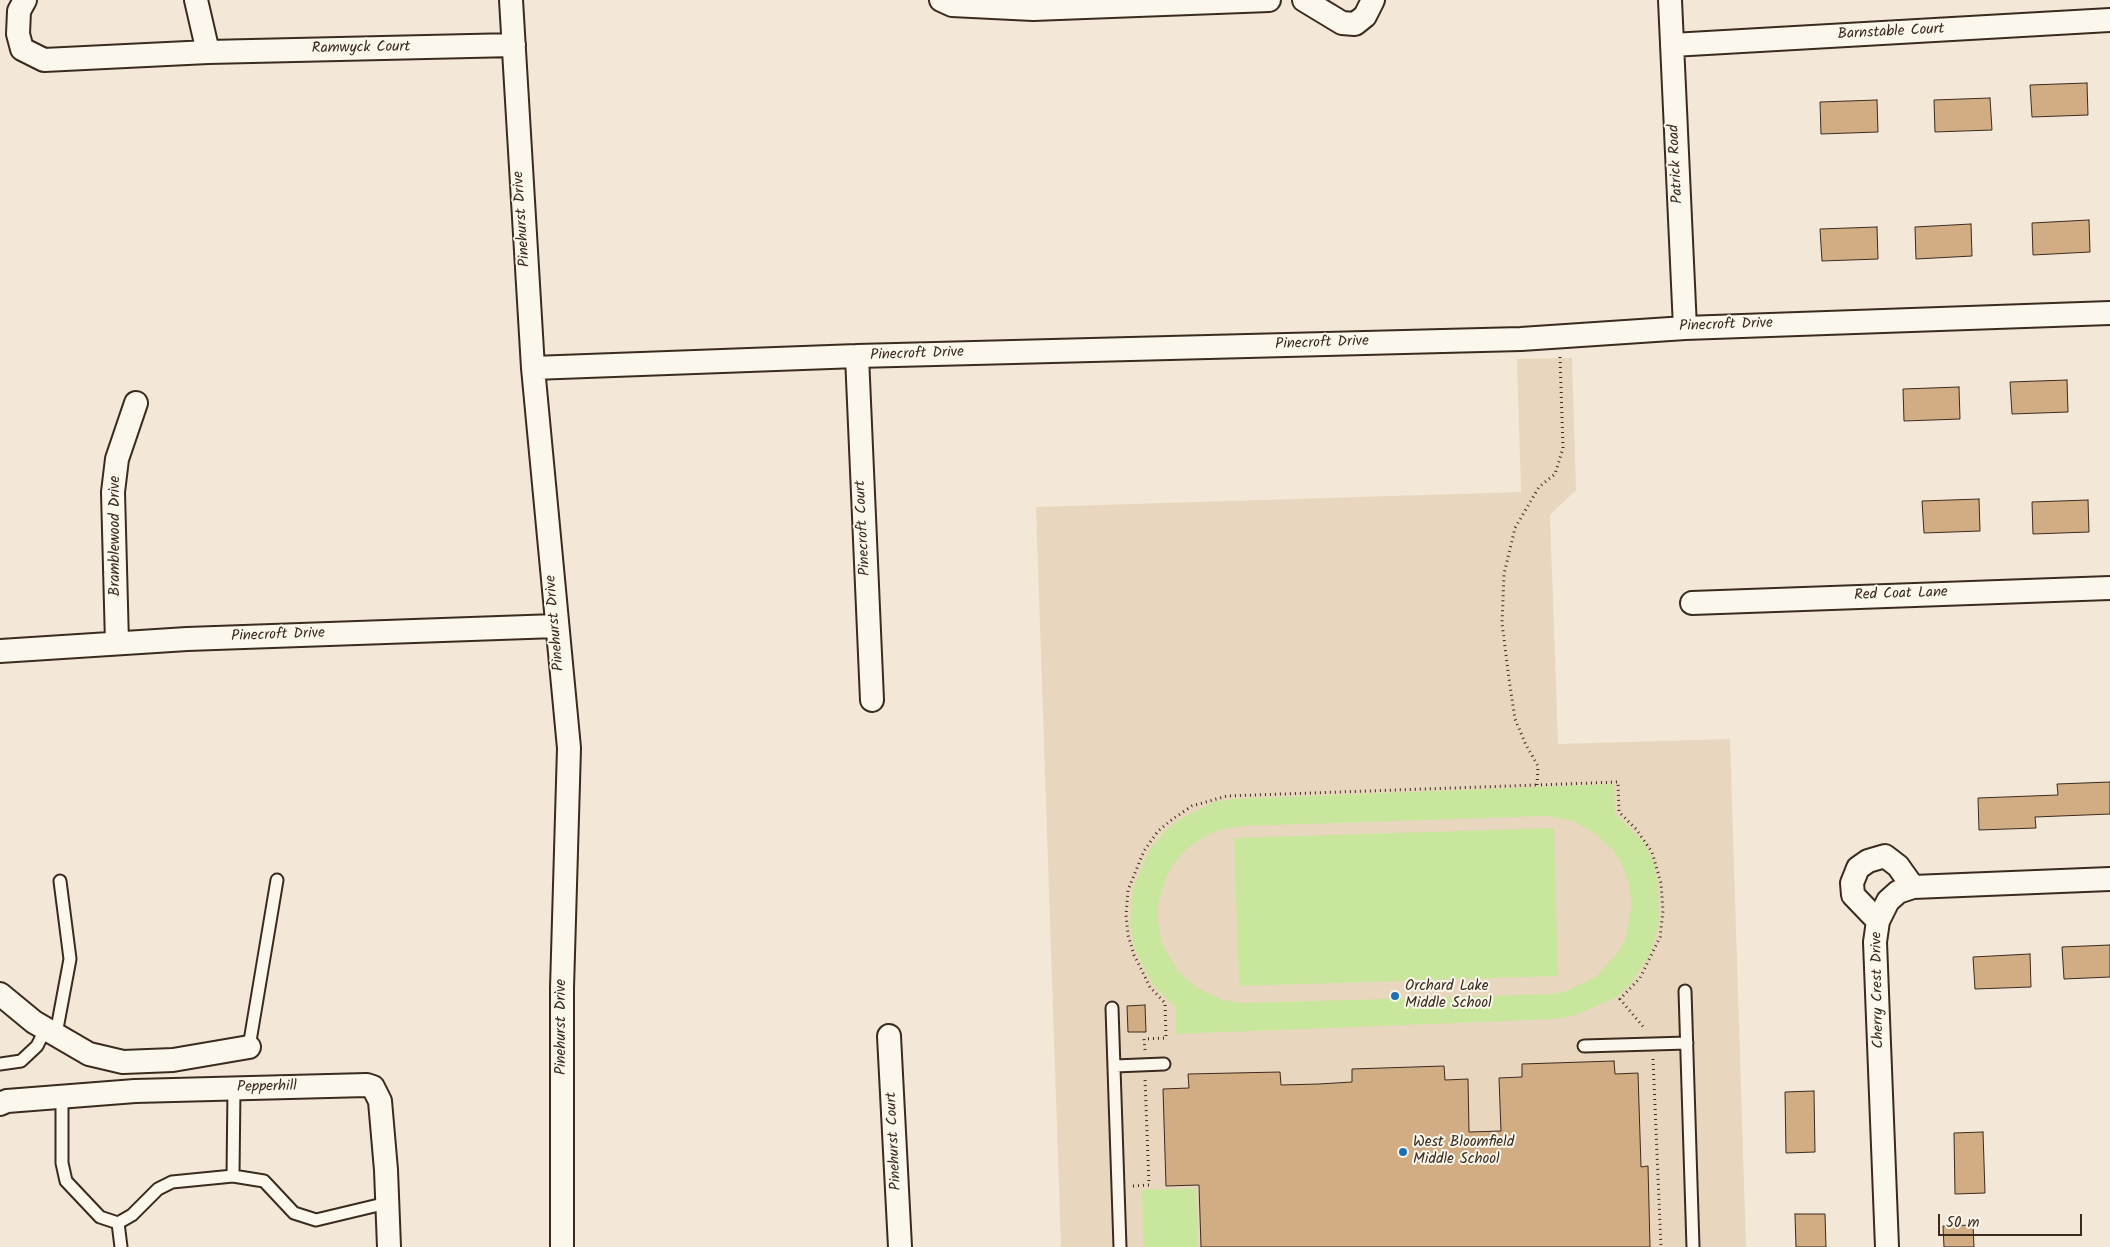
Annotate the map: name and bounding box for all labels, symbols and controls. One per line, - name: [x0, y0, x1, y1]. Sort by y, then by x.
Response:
- street label: Barnstable Court: [1837, 21, 1945, 45]
- street label: Ramwyck Court: [312, 39, 410, 59]
- street label: Patrick Road: [1666, 124, 1688, 204]
- street label: Pinehurst Drive: [511, 170, 535, 268]
- street label: Pinecroft Drive: [1679, 315, 1773, 337]
- street label: Pinecroft Drive: [1275, 333, 1369, 355]
- street label: Pinecroft Drive: [870, 344, 964, 366]
- street label: Bramblewood Drive: [107, 476, 125, 596]
- street label: Pinecroft Court: [852, 480, 876, 576]
- street label: Pinehurst Drive: [543, 574, 569, 672]
- street label: Red Coat Lane: [1854, 584, 1948, 606]
- street label: Pinecroft Drive: [231, 625, 325, 647]
- street label: Cherry Crest Drive: [1869, 931, 1889, 1049]
- place label: Orchard Lake Middle School: [1405, 978, 1492, 1013]
- street label: Pinehurst Drive: [553, 979, 571, 1075]
- marker: Orchard Lake Middle School: [1389, 990, 1401, 1002]
- street label: Pepperhill: [237, 1078, 297, 1098]
- street label: Pinehurst Court: [883, 1091, 907, 1191]
- place label: West Bloomfield Middle School: [1413, 1134, 1514, 1169]
- marker: West Bloomfield Middle School: [1397, 1146, 1409, 1158]
- scale bar: [1940, 1204, 2084, 1236]
- text: 50 m: [1946, 1211, 1980, 1235]

